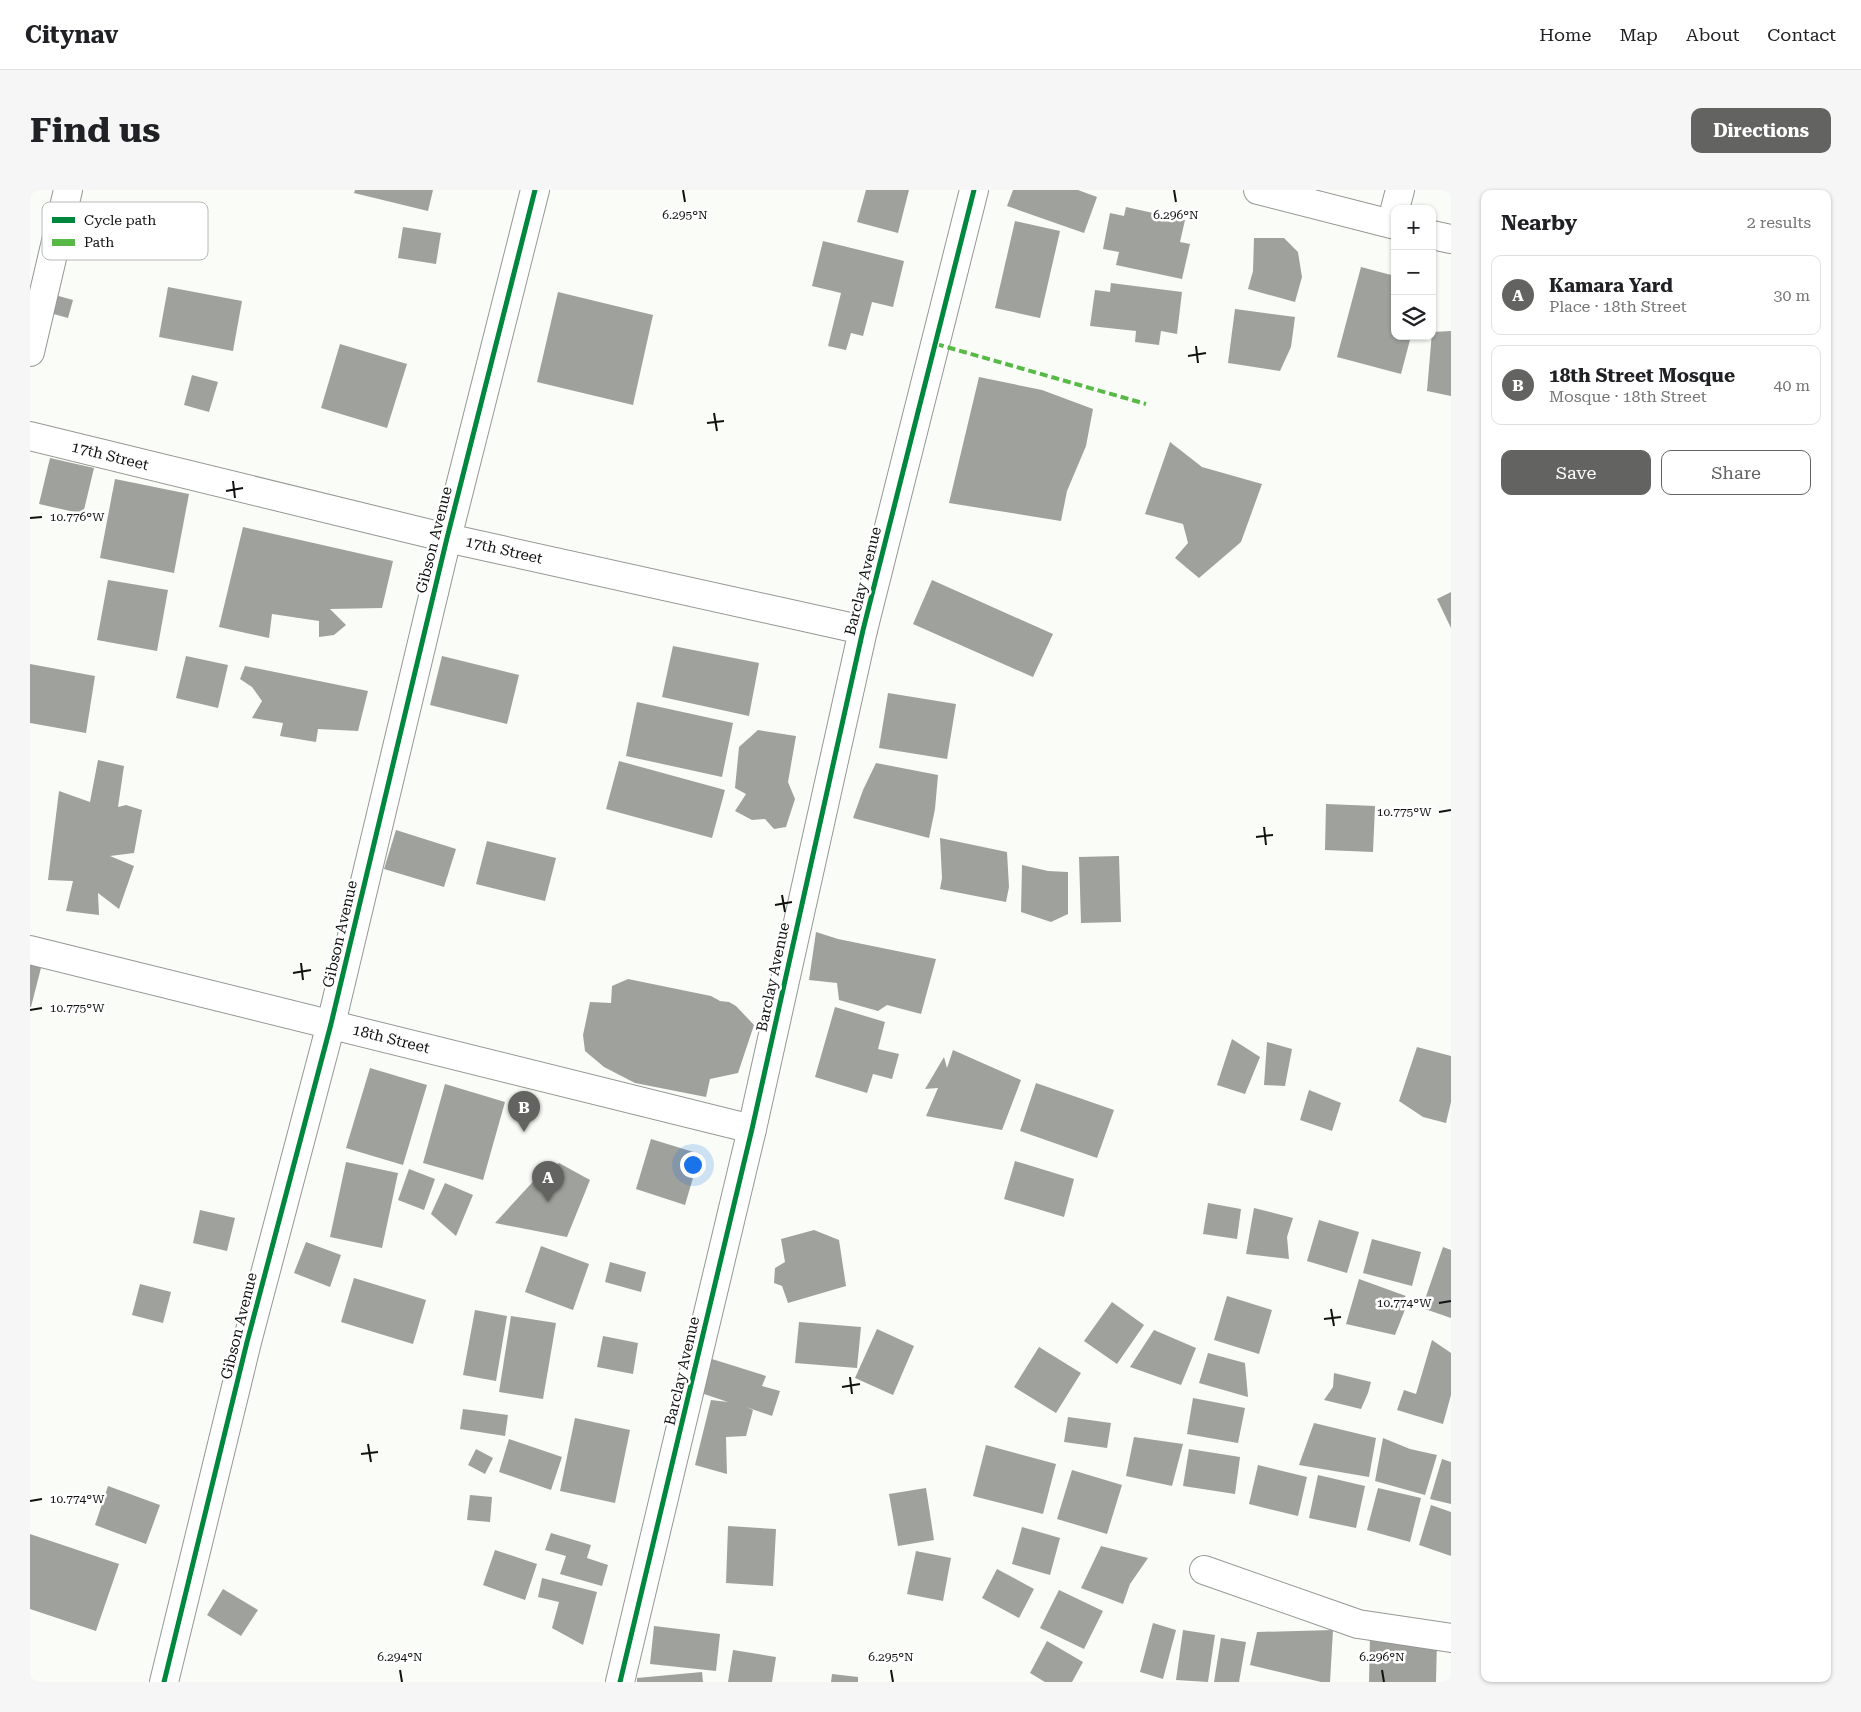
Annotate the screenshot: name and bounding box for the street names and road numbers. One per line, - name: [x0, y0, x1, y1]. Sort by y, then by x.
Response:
- street label: 17th Street: [70, 438, 151, 474]
- street label: Gibson Avenue: [412, 485, 456, 595]
- street label: Barclay Avenue: [841, 525, 885, 637]
- street label: 17th Street: [464, 532, 545, 568]
- street label: Gibson Avenue: [319, 879, 361, 989]
- street label: Barclay Avenue: [753, 921, 793, 1033]
- street label: 18th Street: [351, 1021, 432, 1057]
- street label: Gibson Avenue: [217, 1271, 261, 1381]
- street label: Barclay Avenue: [661, 1315, 703, 1427]

